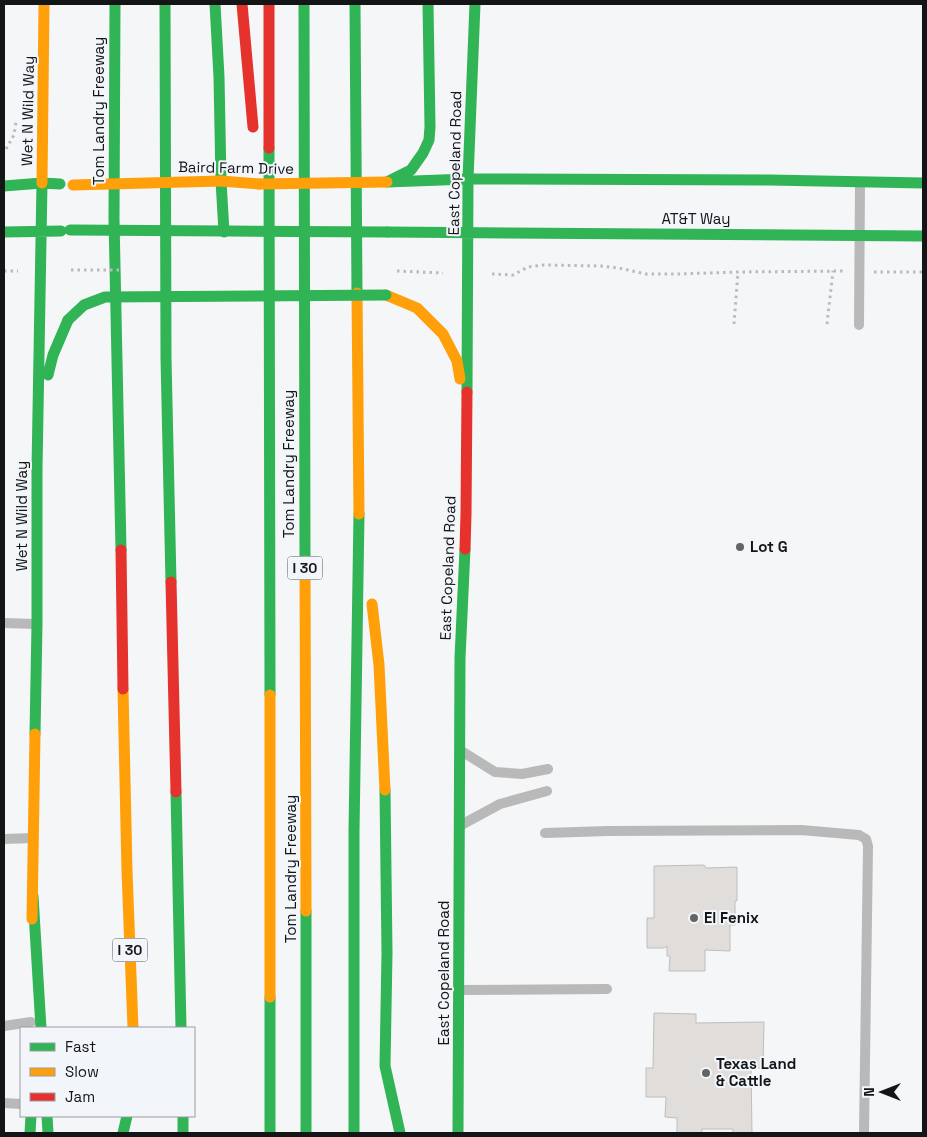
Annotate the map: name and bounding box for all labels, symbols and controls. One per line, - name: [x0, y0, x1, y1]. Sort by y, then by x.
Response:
- street label: Tom Landry Freeway: [89, 37, 108, 185]
- street label: Wet N Wild Way: [17, 56, 38, 166]
- street label: East Copeland Road: [444, 90, 465, 236]
- street label: Baird Farm Drive: [178, 157, 294, 178]
- street label: AT&T Way: [662, 209, 730, 228]
- street label: Tom Landry Freeway: [279, 390, 298, 538]
- street label: Wet N Wild Way: [12, 461, 31, 571]
- street label: East Copeland Road: [435, 495, 460, 641]
- place label: Lot G: [750, 537, 788, 556]
- marker: Lot G: [734, 541, 746, 553]
- road number: I 30: [288, 556, 322, 580]
- street label: Tom Landry Freeway: [281, 795, 300, 943]
- street label: East Copeland Road: [434, 901, 453, 1045]
- place label: El Fenix: [704, 908, 759, 927]
- marker: El Fenix: [688, 912, 700, 924]
- road number: I 30: [112, 938, 148, 962]
- legend: [20, 1027, 195, 1117]
- text: Fast: [65, 1037, 96, 1056]
- place label: Texas Land & Cattle: [716, 1054, 796, 1090]
- text: Slow: [65, 1062, 99, 1081]
- marker: Texas Land & Cattle: [700, 1067, 712, 1079]
- north arrow: [857, 1067, 907, 1117]
- text: Jam: [65, 1087, 95, 1106]
- text: N: [860, 1087, 878, 1097]

